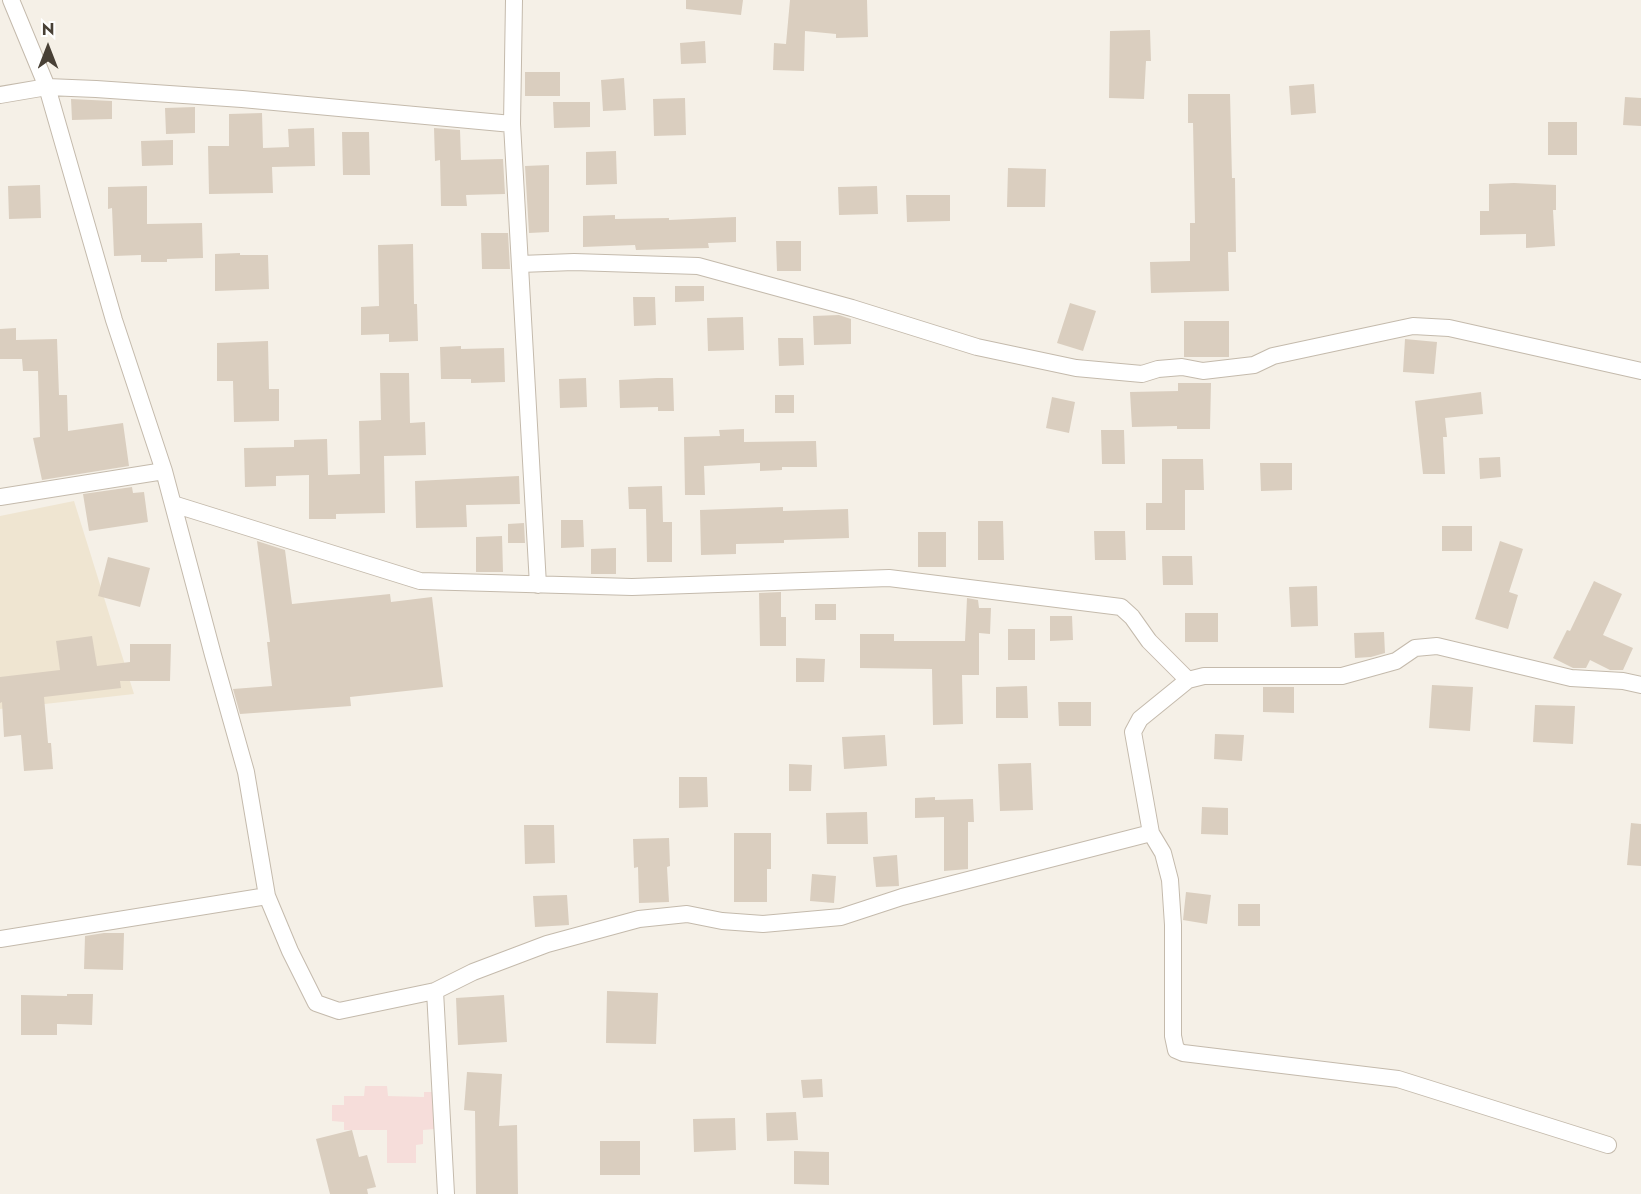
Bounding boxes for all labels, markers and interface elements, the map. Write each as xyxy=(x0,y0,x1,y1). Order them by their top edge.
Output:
north arrow xyxy=(18,18,78,78)
text: N xyxy=(42,18,54,41)

